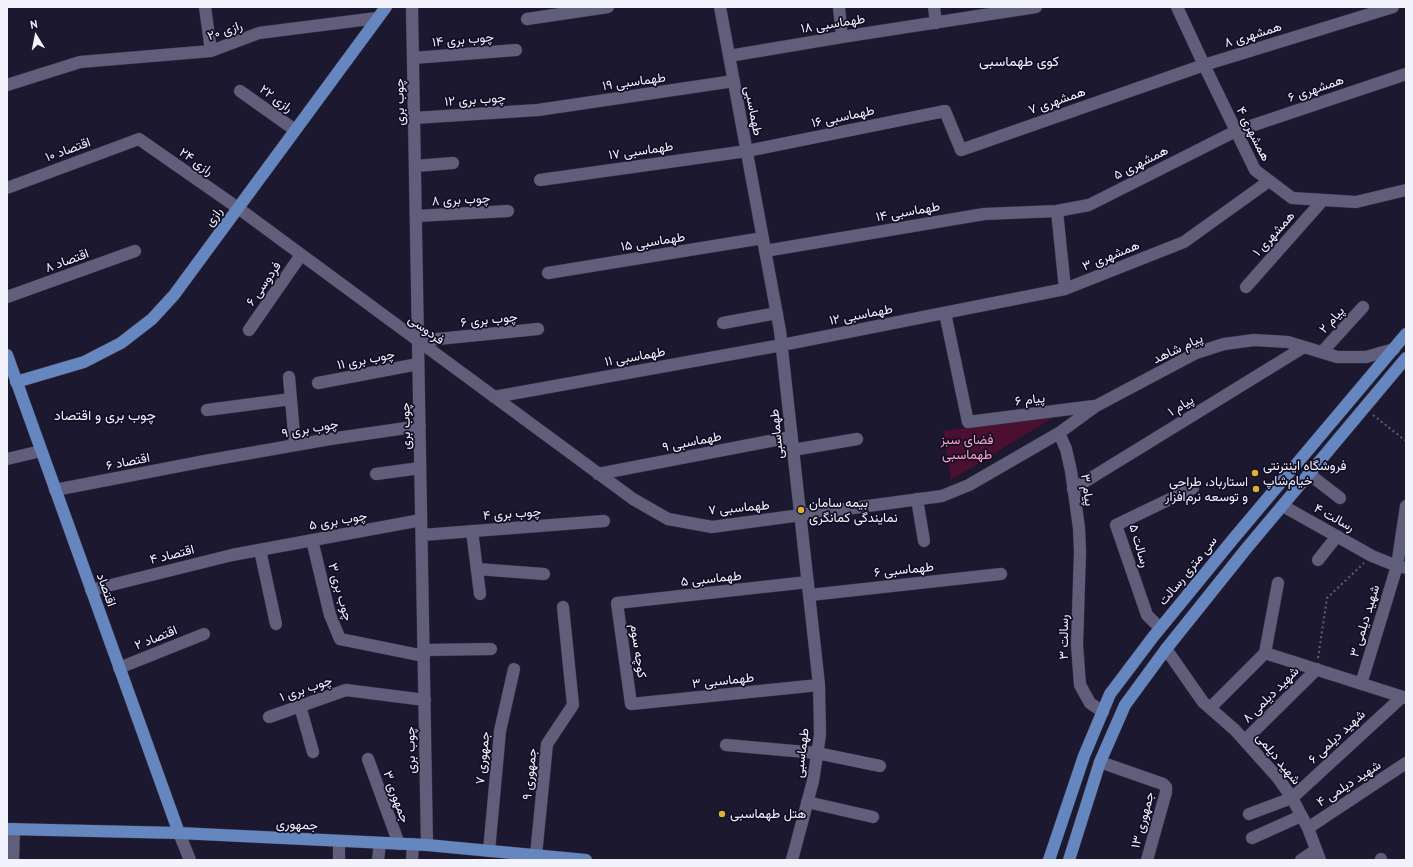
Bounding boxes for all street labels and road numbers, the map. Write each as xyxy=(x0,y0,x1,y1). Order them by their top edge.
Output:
street label: ۱۸ طهماسبی xyxy=(800,11,866,37)
street label: رازی ۲۰ xyxy=(205,18,245,44)
street label: ۸ همشهری xyxy=(1222,19,1284,51)
street label: ۱۴ چوب بری xyxy=(431,30,495,50)
street label: ۱۹ طهماسبی xyxy=(601,70,667,94)
street label: ۶ همشهری xyxy=(1286,72,1346,106)
street label: چوب بری xyxy=(392,78,408,126)
street label: رازی ۲۲ xyxy=(256,82,296,116)
street label: ۷ همشهری xyxy=(1026,84,1088,118)
street label: طهماسبی xyxy=(741,85,765,137)
street label: ۱۲ چوب بری xyxy=(444,90,506,110)
street label: ۱۶ طهماسبی xyxy=(810,103,876,131)
street label: همشهری ۴ xyxy=(1233,104,1273,164)
street label: ۱۰ اقتصاد xyxy=(43,135,93,165)
street label: ۱۷ طهماسبی xyxy=(608,139,674,163)
street label: ۵ همشهری xyxy=(1111,143,1171,183)
street label: رازی ۲۴ xyxy=(176,145,216,179)
street label: ۸ چوب بری xyxy=(431,191,491,209)
street label: ۱۴ طهماسبی xyxy=(875,199,941,225)
street label: رازی xyxy=(202,204,226,230)
street label: ۱ همشهری xyxy=(1250,208,1298,260)
street label: ۱۵ طهماسبی xyxy=(620,229,686,255)
street label: ۳ همشهری xyxy=(1080,237,1142,275)
street label: ۸ اقتصاد xyxy=(43,246,91,276)
street label: فردوسی ۶ xyxy=(243,259,285,309)
street label: ۱۲ طهماسبی xyxy=(828,301,894,329)
street label: ۲ پیام xyxy=(1316,303,1348,337)
street label: ۶ چوب بری xyxy=(460,309,518,331)
street label: فردوسی xyxy=(405,312,447,348)
street label: پیام شاهد xyxy=(1150,331,1206,367)
street label: ۱۱ طهماسبی xyxy=(604,344,666,370)
street label: ۱۱ چوب بری xyxy=(336,347,396,373)
street label: ۶ پیام xyxy=(1014,390,1046,410)
street label: ۱ پیام xyxy=(1165,392,1197,420)
street label: چوب بری xyxy=(398,402,414,450)
street label: طهماسبی xyxy=(767,408,787,460)
street label: ۹ چوب بری xyxy=(281,416,339,442)
street label: ۹ طهماسبی xyxy=(661,429,723,455)
street label: ۶ اقتصاد xyxy=(105,450,151,474)
street label: ۳ پیام xyxy=(1077,473,1097,507)
street label: ۷ طهماسبی xyxy=(708,498,770,518)
street label: ۴ رسالت xyxy=(1311,501,1357,535)
street label: ۴ چوب بری xyxy=(482,504,542,524)
street label: ۵ چوب بری xyxy=(308,508,368,534)
street label: ۵ رسالت xyxy=(1125,523,1153,569)
street label: سی متری رسالت xyxy=(1155,533,1221,609)
street label: ۴ اقتصاد xyxy=(148,542,196,568)
street label: ۶ طهماسبی xyxy=(873,559,935,581)
street label: ۳ چوب بری xyxy=(324,561,356,623)
street label: ۵ طهماسبی xyxy=(680,568,742,590)
street label: اقتصاد xyxy=(93,571,119,609)
street label: شهید دیلمی ۳ xyxy=(1347,583,1383,659)
street label: ۳ رسالت xyxy=(1056,615,1072,659)
street label: ۲ اقتصاد xyxy=(132,622,180,654)
street label: کوچه سوم xyxy=(627,623,649,679)
street label: ۸ شهید دیلمی xyxy=(1240,664,1302,726)
street label: ۳ طهماسبی xyxy=(691,670,755,692)
street label: ۱ چوب بری xyxy=(278,673,334,705)
street label: ۶ شهید دیلمی xyxy=(1305,707,1369,767)
street label: چوب بری xyxy=(403,726,419,774)
street label: طهماسبی xyxy=(791,727,813,779)
street label: شهید دیلمی xyxy=(1252,730,1304,788)
street label: ۷ جمهوری xyxy=(472,731,494,785)
street label: ۹ جمهوری xyxy=(520,747,540,801)
street label: ۴ شهید دیلمی xyxy=(1314,758,1384,810)
street label: ۳ جمهوری xyxy=(379,769,413,825)
street label: ۱۳ جمهوری xyxy=(1128,790,1158,850)
street label: جمهوری xyxy=(276,816,318,834)

